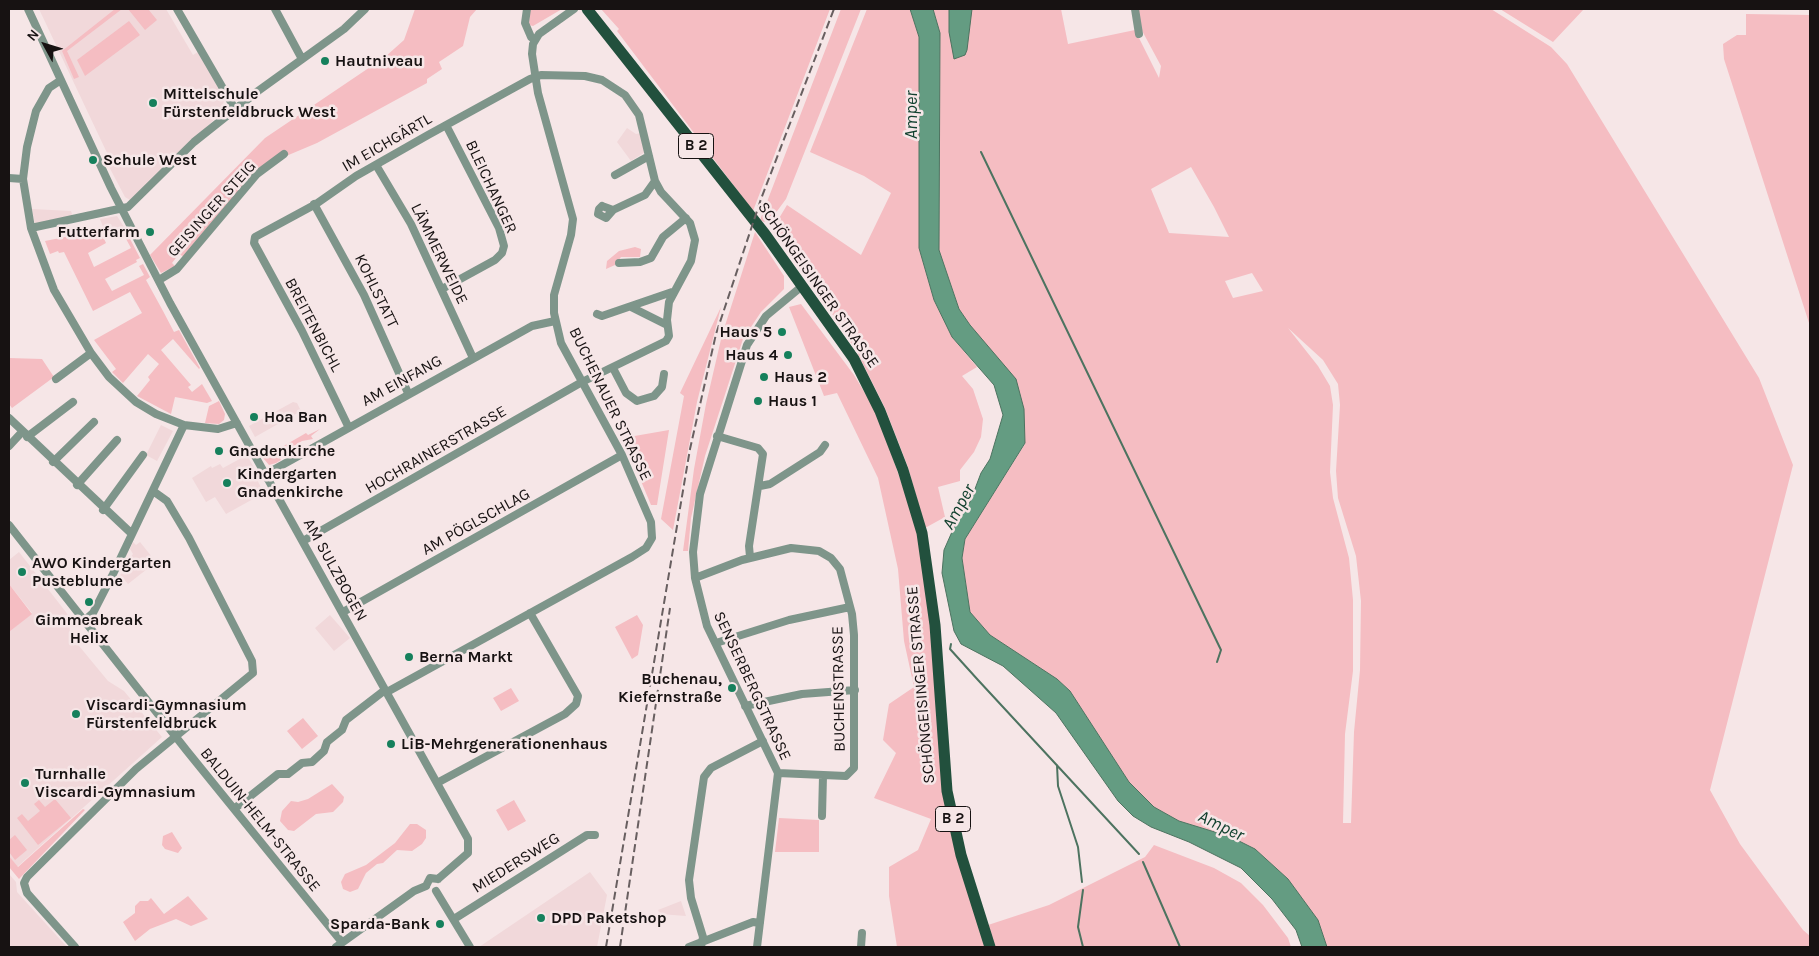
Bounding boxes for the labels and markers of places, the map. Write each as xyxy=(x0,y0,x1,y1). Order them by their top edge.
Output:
place label: Hautniveau xyxy=(335,51,423,71)
marker: Hautniveau xyxy=(319,55,331,67)
place label: Mittelschule Fürstenfeldbruck West xyxy=(163,84,336,122)
marker: Mittelschule Fürstenfeldbruck West xyxy=(147,97,159,109)
place label: Schule West xyxy=(103,150,197,170)
marker: Schule West xyxy=(87,154,99,166)
place label: Futterfarm xyxy=(58,222,140,242)
marker: Futterfarm xyxy=(144,226,156,238)
place label: Haus 5 xyxy=(720,322,772,342)
marker: Haus 5 xyxy=(776,326,788,338)
place label: Haus 4 xyxy=(725,345,778,365)
marker: Haus 4 xyxy=(782,349,794,361)
place label: Haus 2 xyxy=(774,367,827,387)
marker: Haus 2 xyxy=(758,371,770,383)
place label: Haus 1 xyxy=(768,391,817,411)
marker: Haus 1 xyxy=(752,395,764,407)
place label: Hoa Ban xyxy=(264,407,327,427)
marker: Hoa Ban xyxy=(248,411,260,423)
place label: Gnadenkirche xyxy=(229,441,335,461)
marker: Gnadenkirche xyxy=(213,445,225,457)
place label: Kindergarten Gnadenkirche xyxy=(237,464,343,502)
marker: Kindergarten Gnadenkirche xyxy=(221,477,233,489)
place label: AWO Kindergarten Pusteblume xyxy=(32,553,171,591)
marker: AWO Kindergarten Pusteblume xyxy=(16,566,28,578)
marker: Gimmeabreak Helix xyxy=(83,596,95,608)
place label: Gimmeabreak Helix xyxy=(35,610,143,648)
place label: Berna Markt xyxy=(419,647,513,667)
marker: Berna Markt xyxy=(403,651,415,663)
place label: Buchenau, Kiefernstraße xyxy=(618,669,722,707)
marker: Buchenau, Kiefernstraße xyxy=(726,682,738,694)
place label: Viscardi-Gymnasium Fürstenfeldbruck xyxy=(86,695,247,733)
marker: Viscardi-Gymnasium Fürstenfeldbruck xyxy=(70,708,82,720)
place label: LiB-Mehrgenerationenhaus xyxy=(401,734,608,754)
marker: LiB-Mehrgenerationenhaus xyxy=(385,738,397,750)
place label: Turnhalle Viscardi-Gymnasium xyxy=(35,764,196,802)
marker: Turnhalle Viscardi-Gymnasium xyxy=(19,777,31,789)
place label: DPD Paketshop xyxy=(551,908,666,928)
marker: DPD Paketshop xyxy=(535,912,547,924)
place label: Sparda-Bank xyxy=(330,914,430,934)
marker: Sparda-Bank xyxy=(434,918,446,930)

